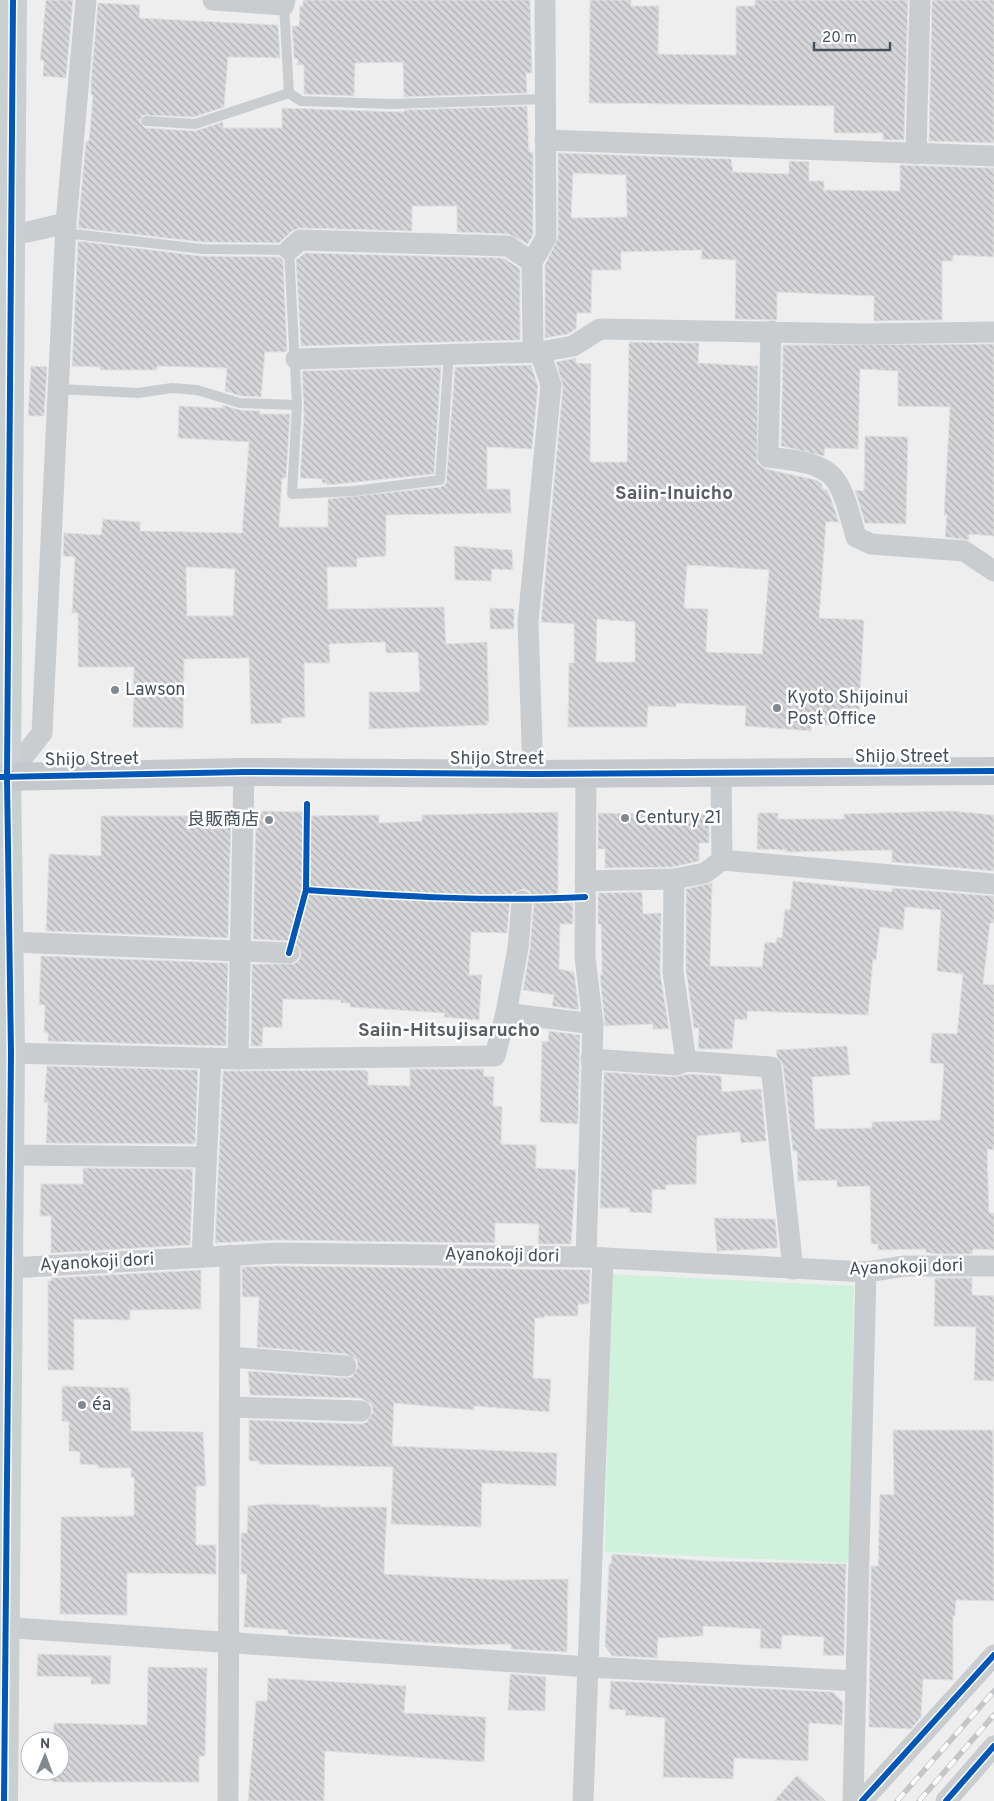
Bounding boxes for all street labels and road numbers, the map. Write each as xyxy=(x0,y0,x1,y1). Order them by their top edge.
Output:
street label: Shijo Street xyxy=(855,746,949,769)
street label: Shijo Street xyxy=(45,748,139,772)
street label: Shijo Street xyxy=(450,748,544,771)
street label: Ayanokoji dori xyxy=(444,1244,560,1268)
street label: Ayanokoji dori xyxy=(39,1249,155,1277)
street label: Ayanokoji dori xyxy=(848,1255,964,1281)

